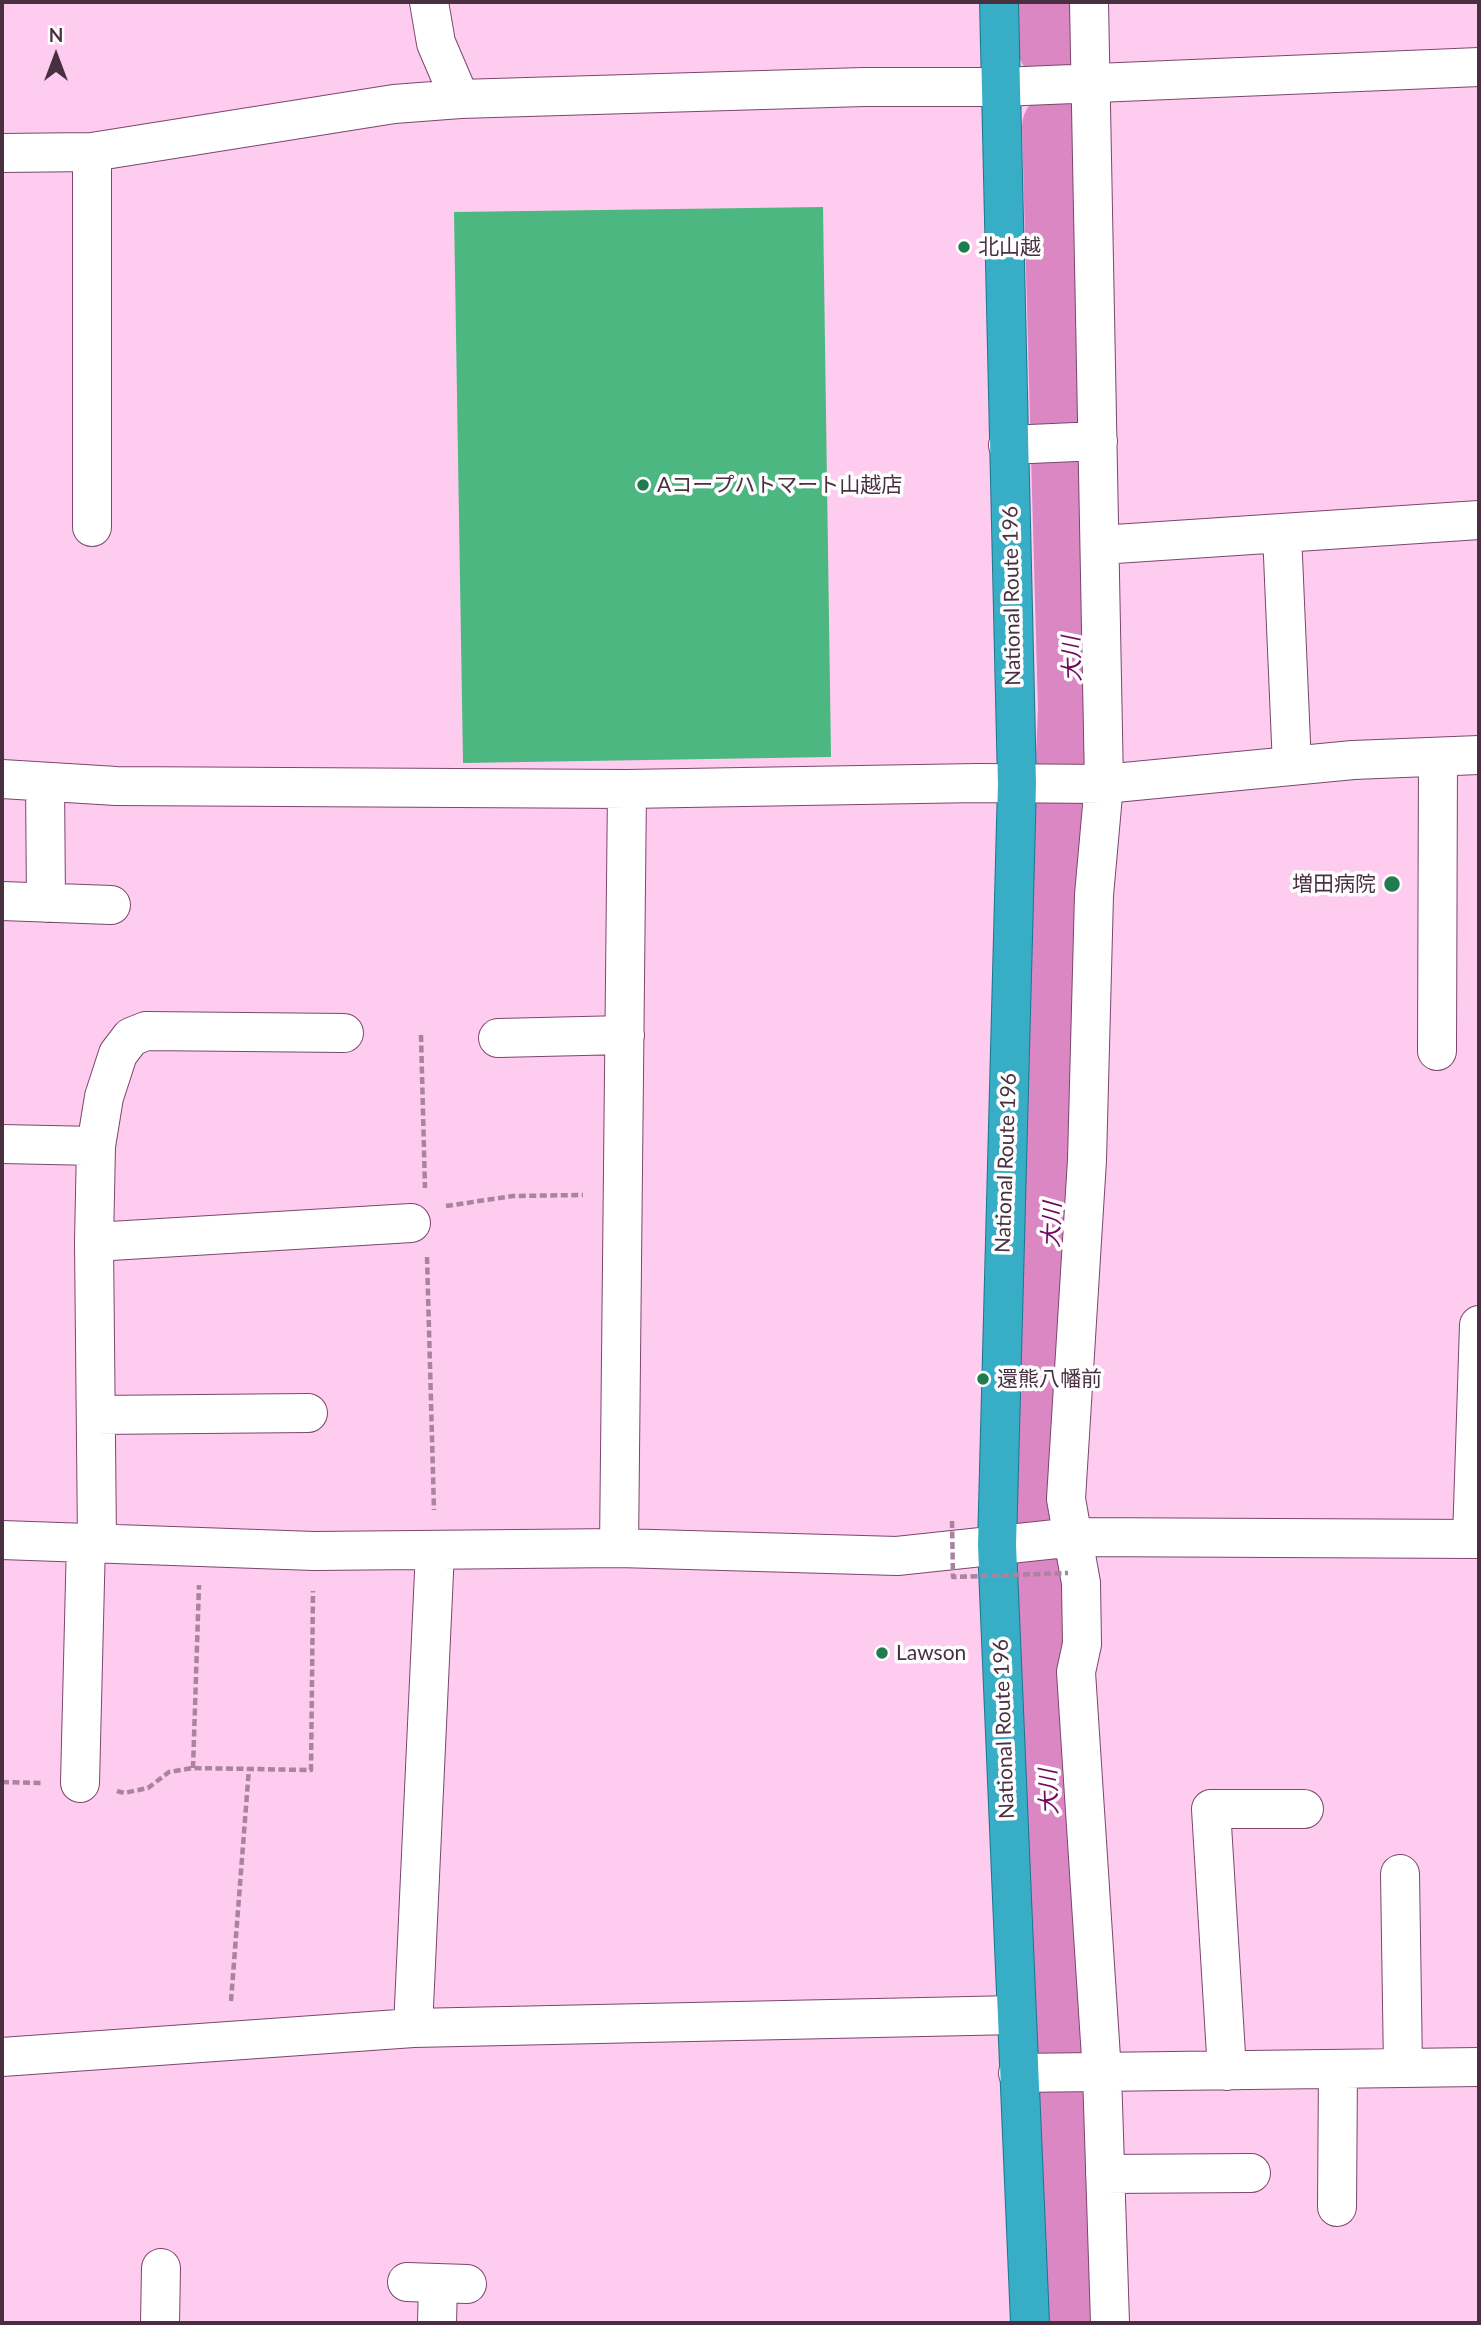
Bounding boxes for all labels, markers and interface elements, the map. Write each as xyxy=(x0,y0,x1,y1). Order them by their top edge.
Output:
north arrow xyxy=(21,21,91,91)
text: N xyxy=(49,23,63,46)
place label: 北山越 xyxy=(978,234,1041,260)
marker: 北山越 xyxy=(956,239,972,255)
place label: Aコープハトマート山越店 xyxy=(657,472,902,498)
marker: Aコープハトマート山越店 xyxy=(635,477,651,493)
street label: National Route 196 xyxy=(998,506,1026,686)
water label: 大川 xyxy=(1057,636,1087,682)
place label: 増田病院 xyxy=(1292,871,1376,897)
marker: 増田病院 xyxy=(1382,874,1402,894)
street label: National Route 196 xyxy=(990,1073,1022,1253)
water label: 大川 xyxy=(1037,1202,1067,1248)
place label: 還熊八幡前 xyxy=(997,1366,1102,1392)
marker: 還熊八幡前 xyxy=(975,1371,991,1387)
street label: National Route 196 xyxy=(988,1639,1020,1819)
place label: Lawson xyxy=(896,1640,966,1666)
marker: Lawson xyxy=(874,1645,890,1661)
water label: 大川 xyxy=(1034,1769,1064,1815)

